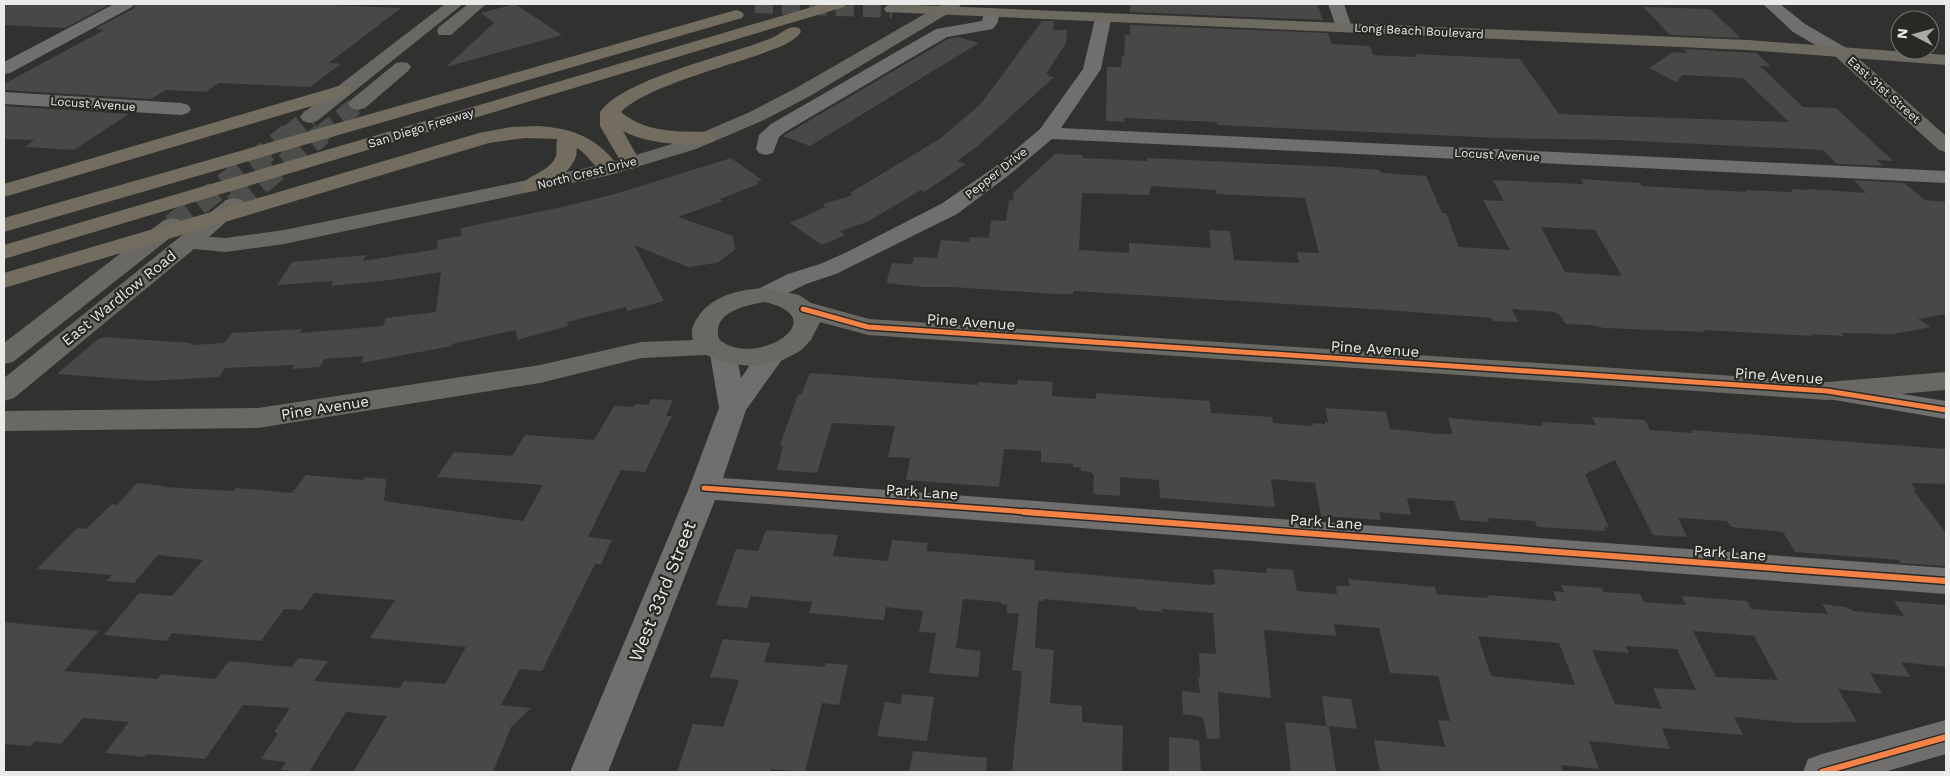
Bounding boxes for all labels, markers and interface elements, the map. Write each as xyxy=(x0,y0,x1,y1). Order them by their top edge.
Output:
north arrow xyxy=(1890,10,1940,60)
street label: Long Beach Boulevard xyxy=(1354,21,1484,41)
text: N xyxy=(1894,28,1911,40)
street label: East 31st Street xyxy=(1845,54,1923,126)
street label: Locust Avenue xyxy=(50,94,136,114)
street label: San Diego Freeway xyxy=(366,105,476,151)
street label: Pepper Drive xyxy=(962,144,1030,202)
street label: Locust Avenue xyxy=(1454,146,1540,164)
street label: North Crest Drive xyxy=(536,154,638,192)
street label: East Wardlow Road xyxy=(58,246,180,350)
street label: Pine Avenue xyxy=(926,310,1016,334)
street label: Pine Avenue xyxy=(1330,337,1420,361)
street label: Pine Avenue xyxy=(1734,364,1824,388)
street label: Pine Avenue xyxy=(280,392,370,424)
street label: Park Lane xyxy=(885,480,959,504)
street label: Park Lane xyxy=(1289,510,1363,534)
street label: West 33rd Street xyxy=(624,517,700,664)
street label: Park Lane xyxy=(1693,541,1767,565)

